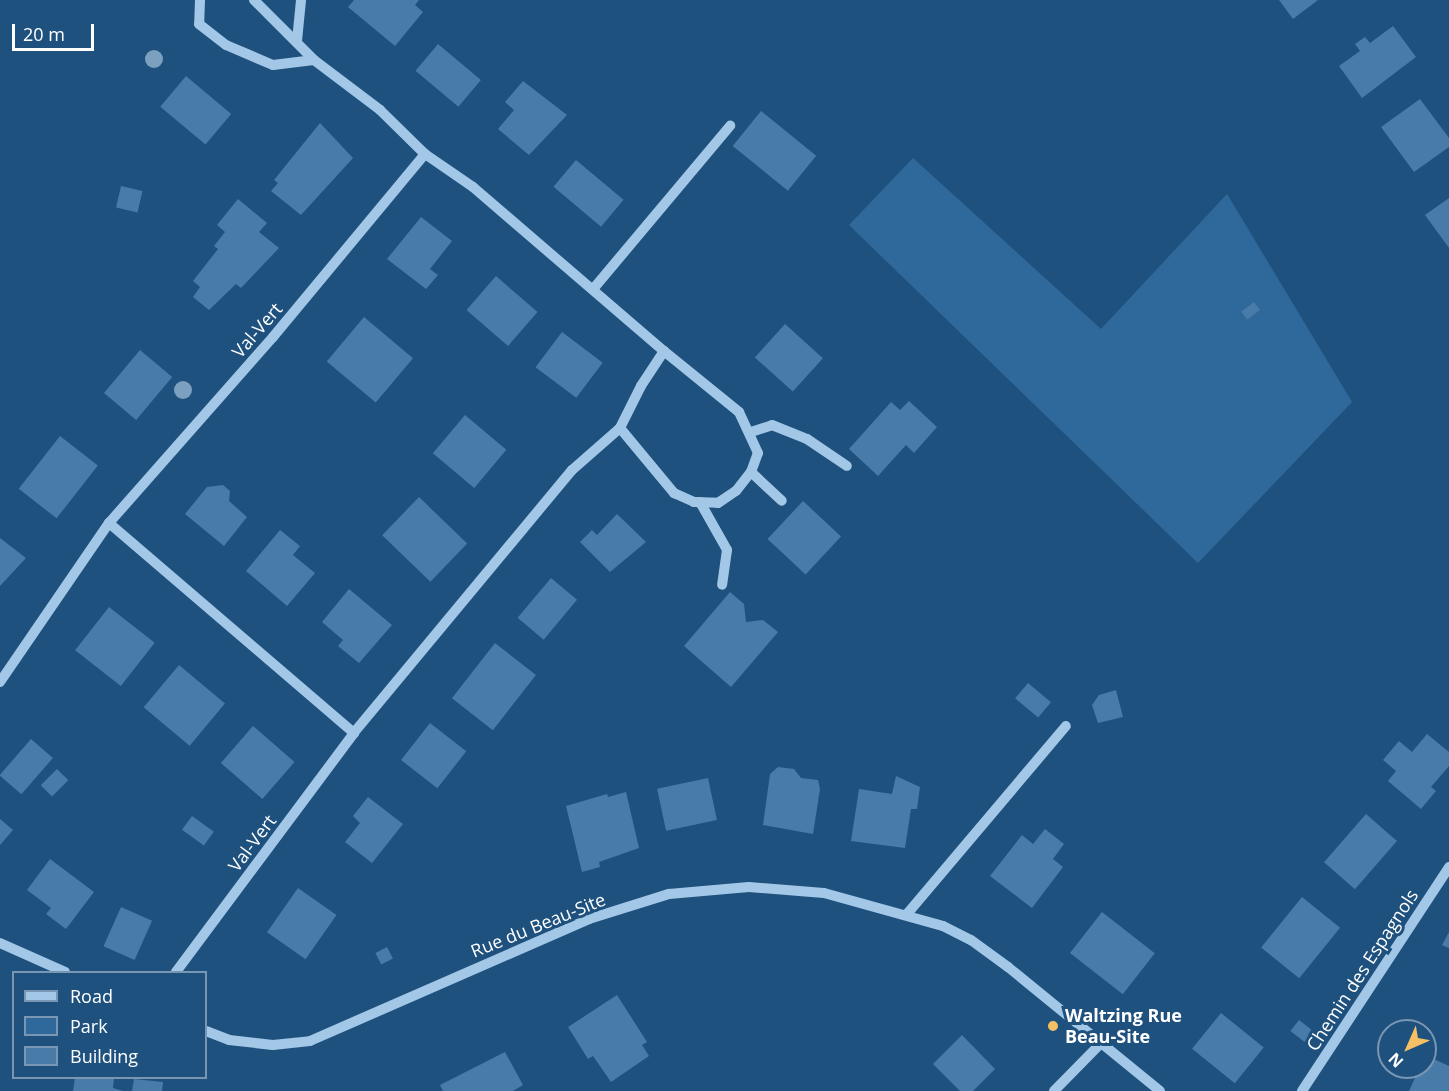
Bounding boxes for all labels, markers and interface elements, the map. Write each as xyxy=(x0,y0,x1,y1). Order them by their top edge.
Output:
scale bar xyxy=(15,12,98,50)
text: 20 m xyxy=(23,22,65,46)
street label: Val-Vert xyxy=(227,298,287,362)
street label: Val-Vert xyxy=(224,810,280,876)
street label: Chemin des Espagnols xyxy=(1302,885,1422,1055)
street label: Rue du Beau-Site xyxy=(468,888,608,962)
legend xyxy=(12,971,207,1079)
text: Road xyxy=(70,984,113,1008)
place label: Waltzing Rue Beau-Site xyxy=(1065,1005,1182,1048)
text: Park xyxy=(70,1014,108,1038)
marker: Waltzing Rue Beau-Site xyxy=(1046,1019,1060,1033)
north arrow xyxy=(1377,1019,1437,1079)
text: Building xyxy=(70,1044,138,1068)
text: N xyxy=(1383,1048,1408,1073)

